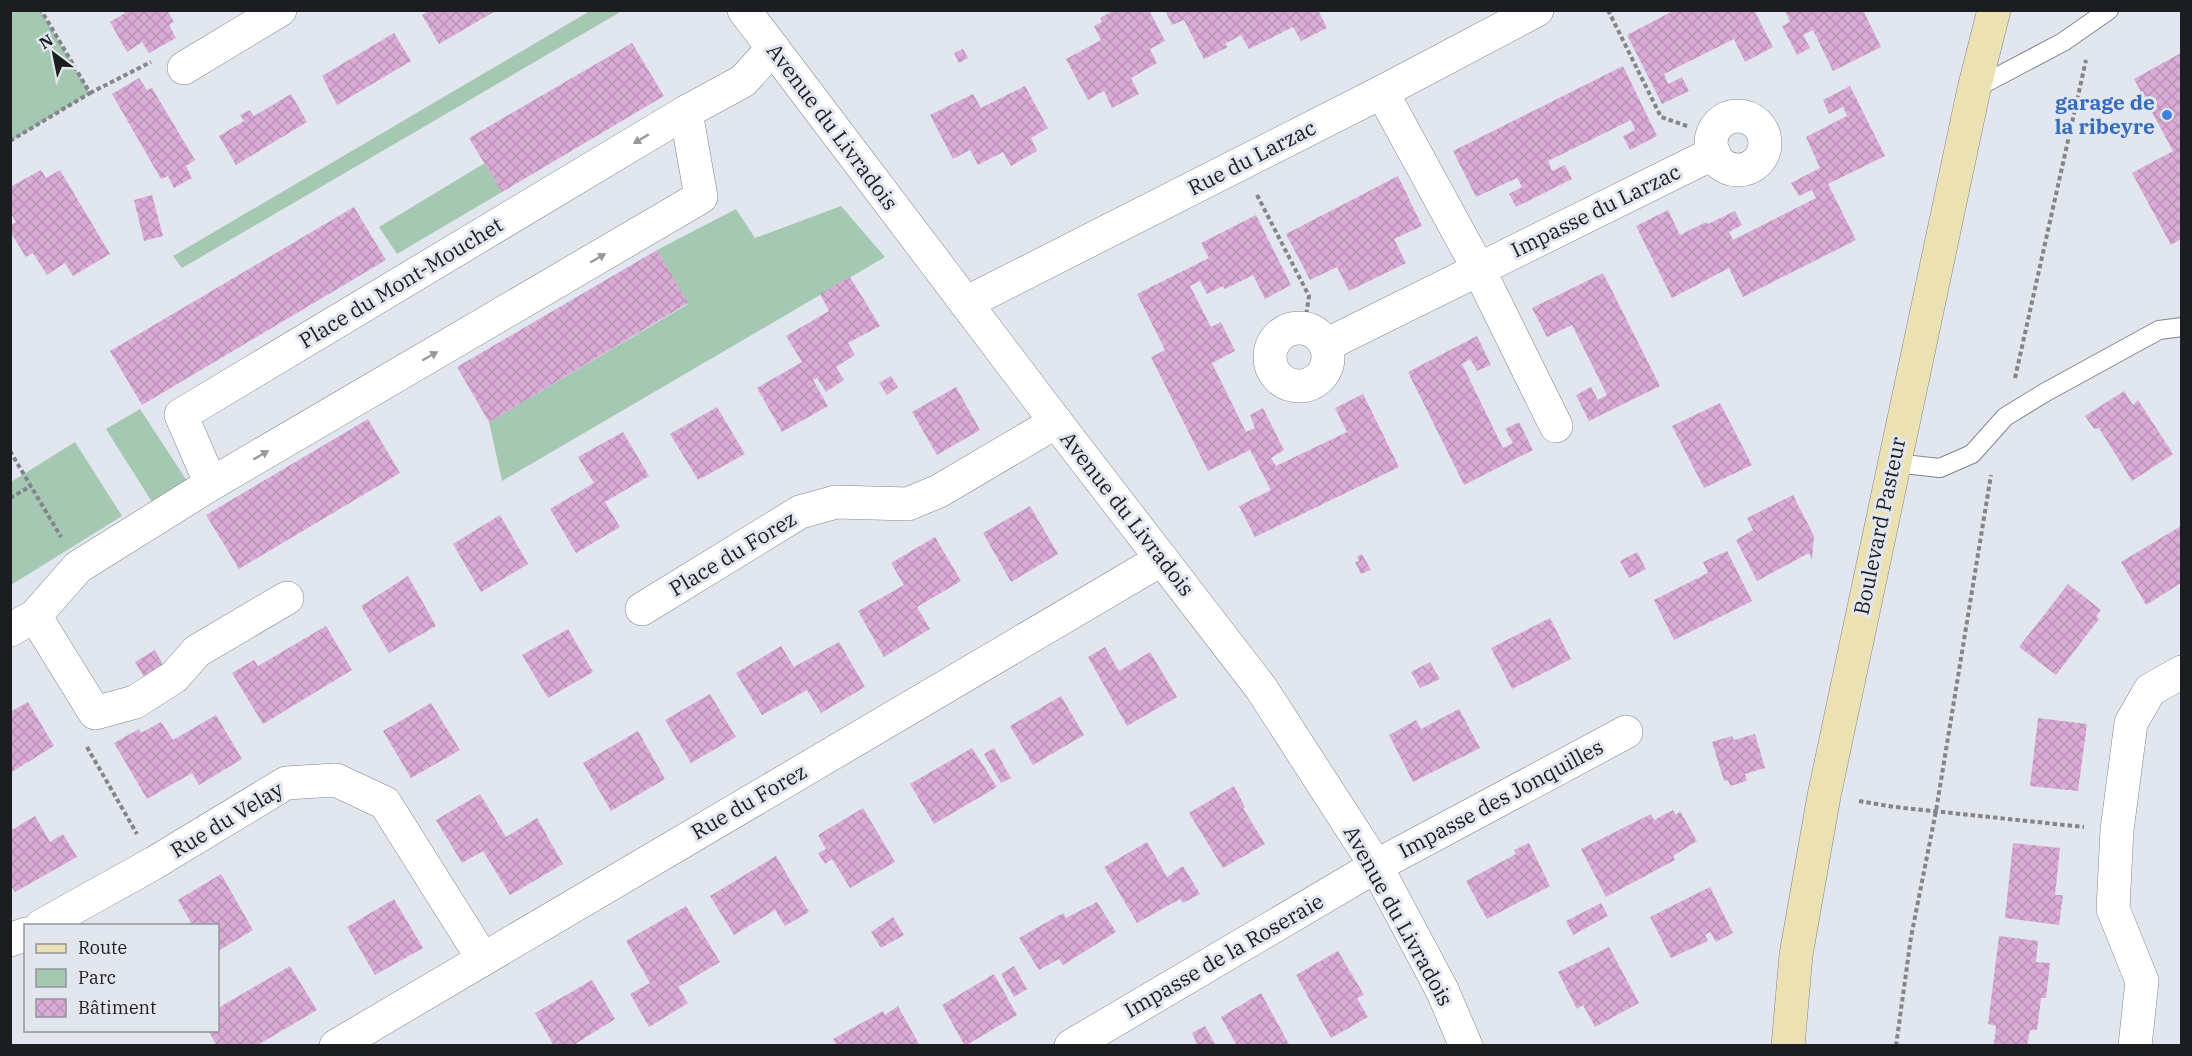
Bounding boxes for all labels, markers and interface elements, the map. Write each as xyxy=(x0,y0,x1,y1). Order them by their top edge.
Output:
north arrow xyxy=(24,24,84,84)
text: N xyxy=(35,29,57,53)
street label: Avenue du Livradois xyxy=(761,37,905,215)
place label: garage de la ribeyre xyxy=(2055,88,2155,140)
marker: garage de la ribeyre xyxy=(2160,108,2174,122)
street label: Rue du Larzac xyxy=(1183,113,1320,201)
one-way arrow xyxy=(632,134,649,144)
street label: Impasse du Larzac xyxy=(1506,157,1685,263)
street label: Place du Mont-Mouchet xyxy=(293,210,508,354)
one-way arrow xyxy=(590,252,606,263)
one-way arrow xyxy=(422,351,439,361)
street label: Avenue du Livradois xyxy=(1055,425,1201,602)
street label: Boulevard Pasteur xyxy=(1846,434,1912,617)
one-way arrow xyxy=(253,449,269,460)
street label: Place du Forez xyxy=(664,504,801,602)
street label: Impasse des Jonquilles xyxy=(1393,732,1608,864)
street label: Rue du Forez xyxy=(686,757,811,846)
street label: Rue du Velay xyxy=(165,774,289,864)
street label: Avenue du Livradois xyxy=(1338,820,1460,1011)
street label: Impasse de la Roseraie xyxy=(1119,887,1328,1024)
legend xyxy=(24,924,219,1032)
text: Route xyxy=(78,936,127,959)
text: Parc xyxy=(78,966,116,989)
text: Bâtiment xyxy=(78,996,156,1019)

